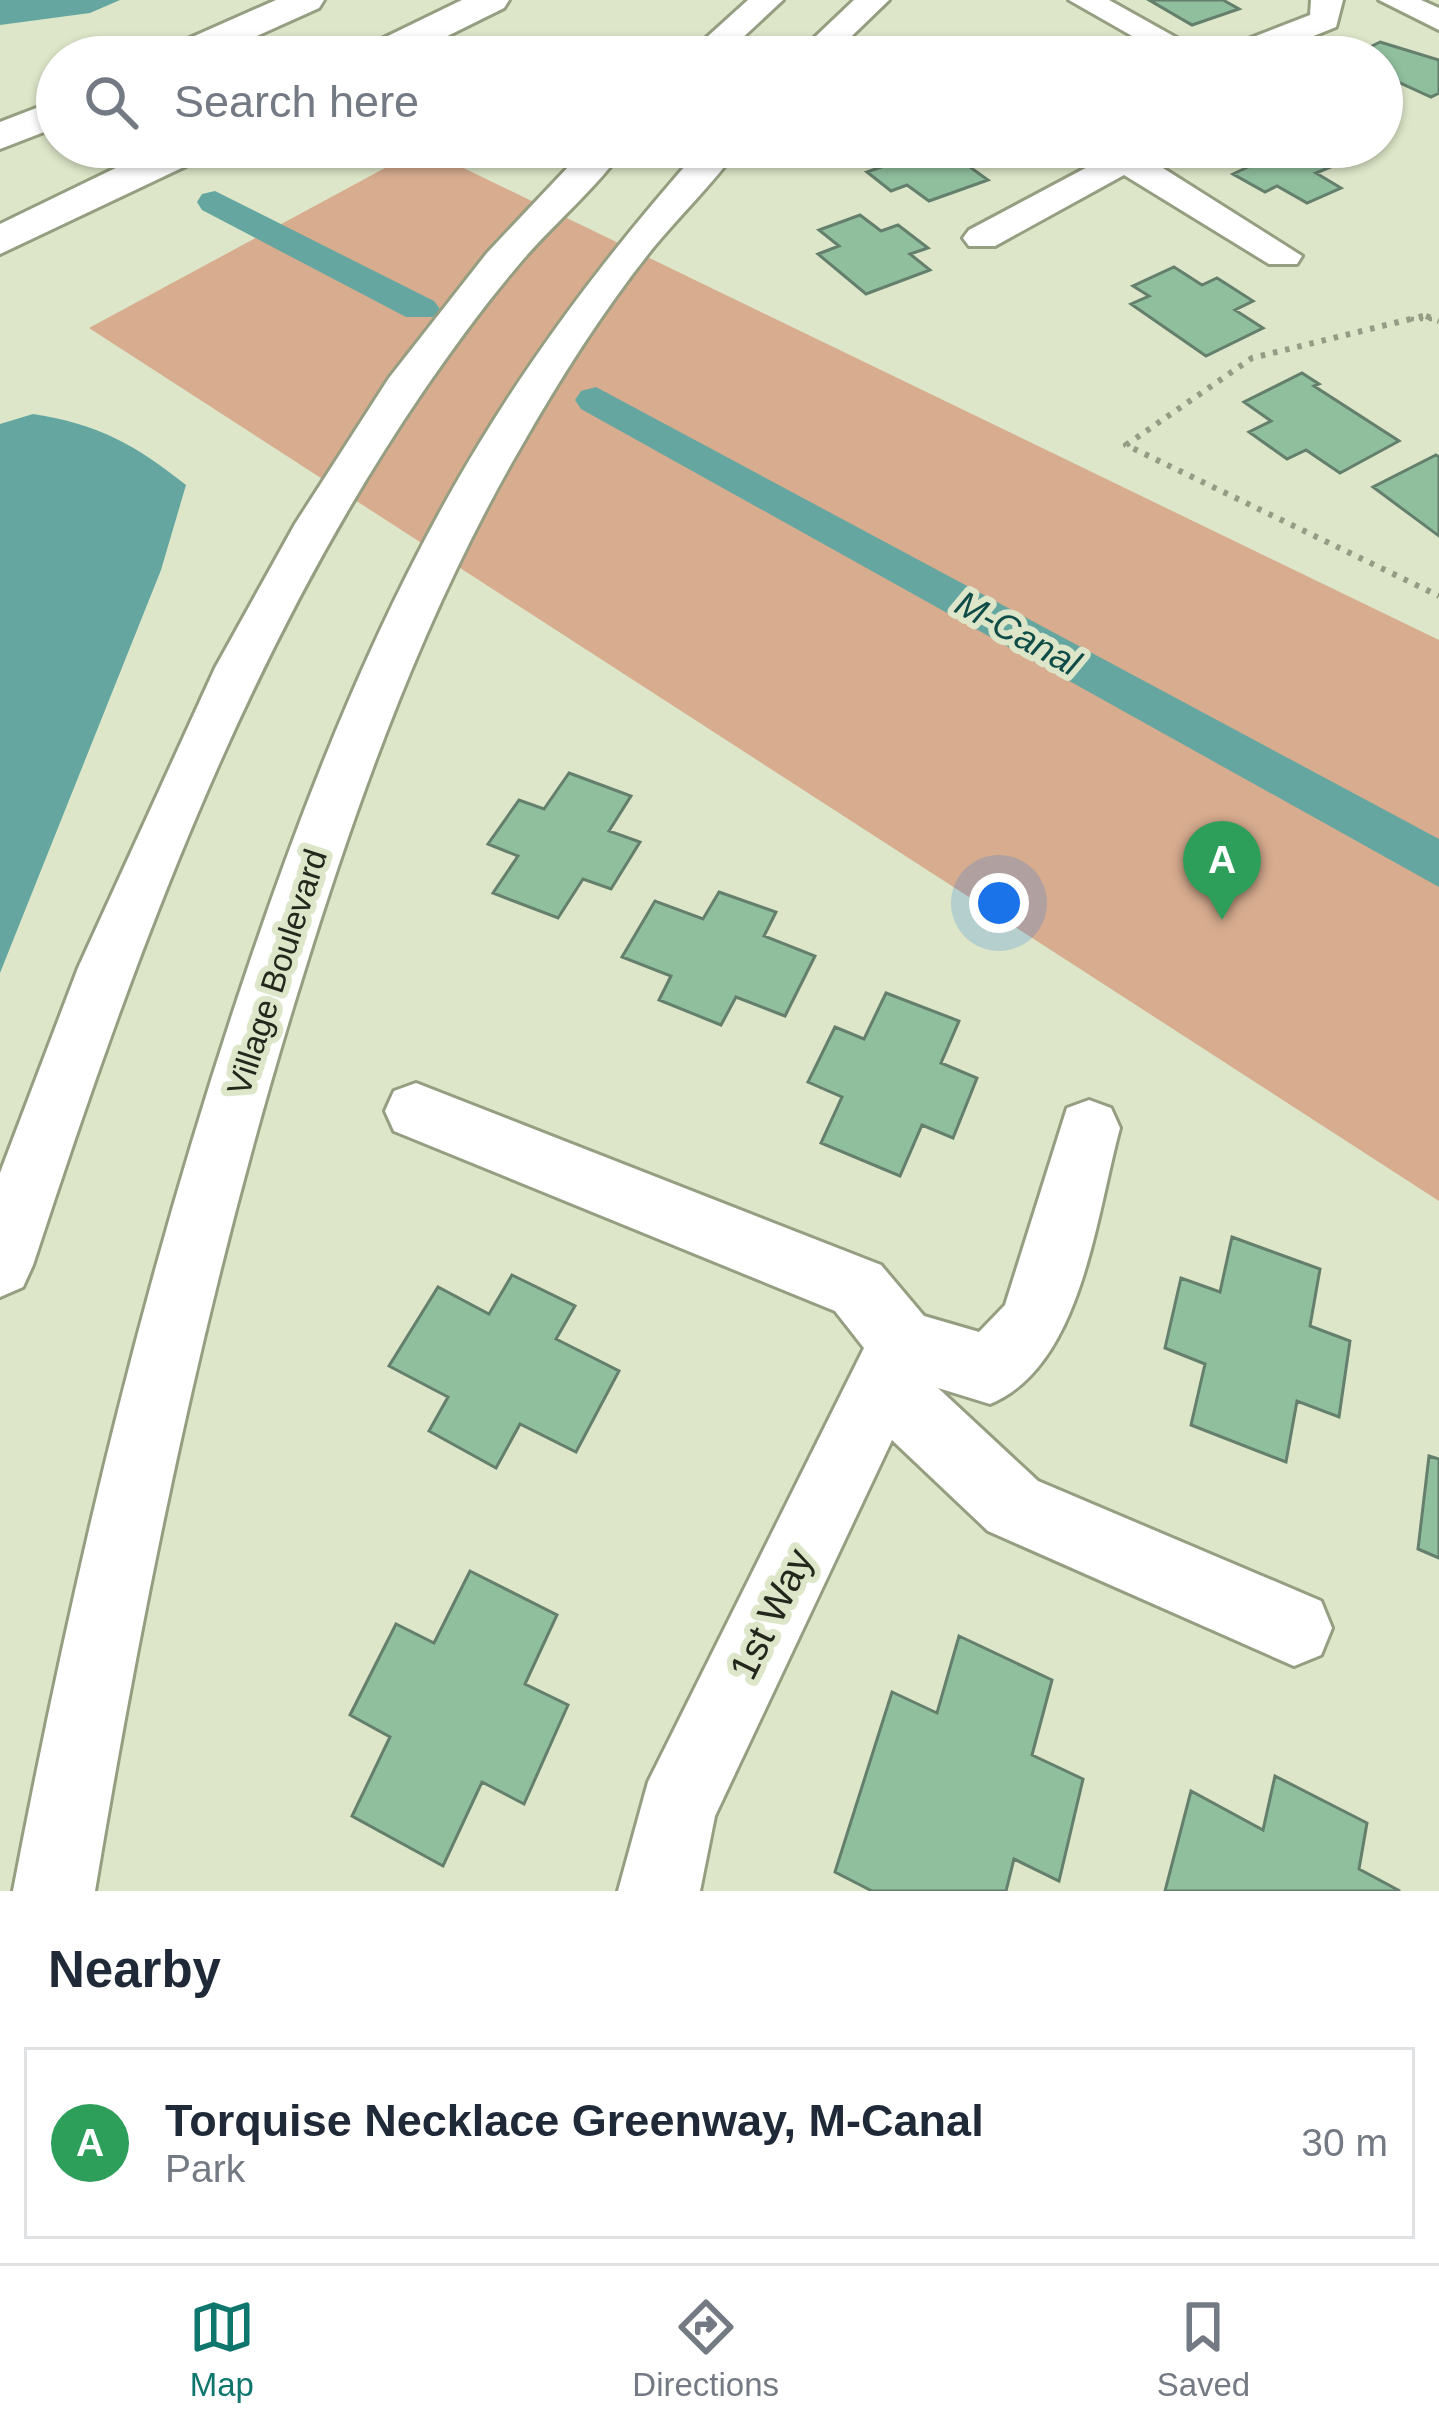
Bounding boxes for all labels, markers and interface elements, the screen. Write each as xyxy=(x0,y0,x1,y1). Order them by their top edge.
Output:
search box xyxy=(36,36,1403,168)
icon: search xyxy=(78,69,144,135)
text: Search here xyxy=(174,76,419,127)
water label: M-Canal xyxy=(949,582,1088,684)
pin: A xyxy=(1183,821,1261,920)
street label: Village Boulevard xyxy=(220,844,334,1100)
your location xyxy=(969,873,1029,933)
street label: 1st Way xyxy=(721,1541,821,1686)
text: Nearby xyxy=(48,1941,221,1998)
text: Torquise Necklace Greenway, M-Canal xyxy=(165,2095,984,2146)
text: A xyxy=(76,2121,104,2164)
text: 30 m xyxy=(1301,2121,1388,2164)
text: Park xyxy=(165,2147,245,2190)
tab: Map xyxy=(189,2294,255,2404)
tab: Directions xyxy=(632,2294,779,2404)
tab: Saved xyxy=(1157,2294,1250,2404)

